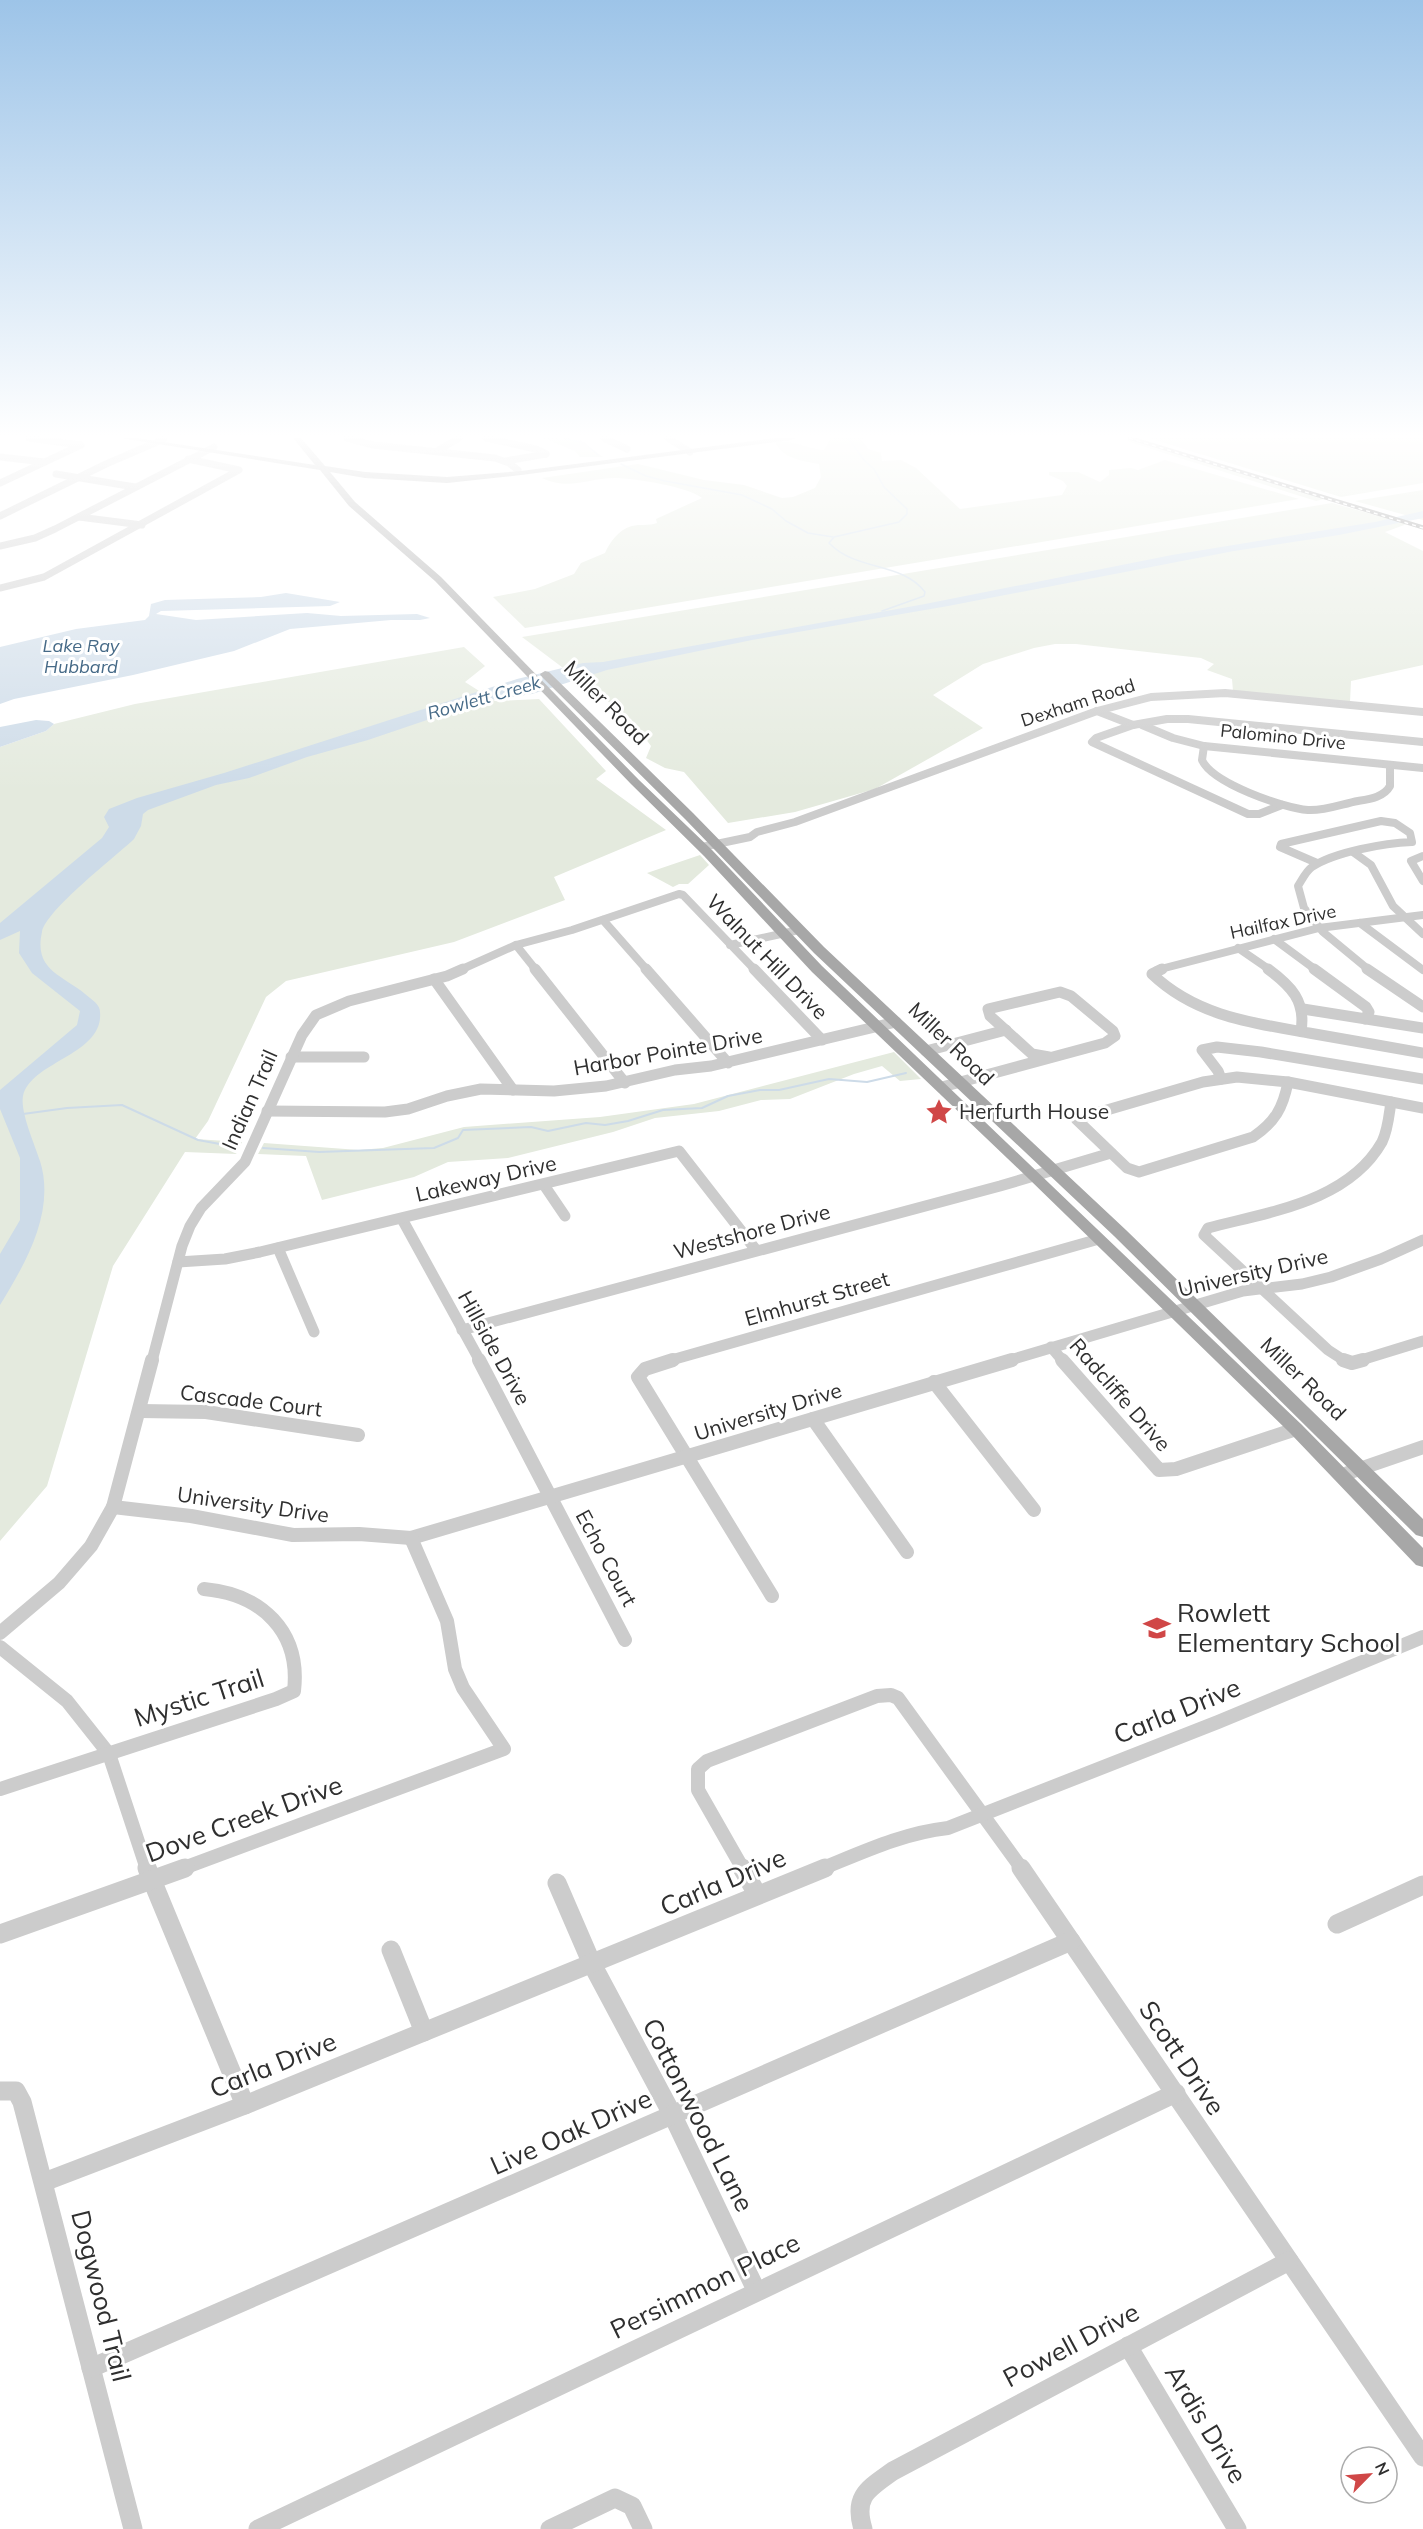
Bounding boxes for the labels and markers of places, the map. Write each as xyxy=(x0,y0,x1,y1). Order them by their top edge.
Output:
place icon: Herfurth House xyxy=(924,1097,954,1127)
place label: Herfurth House xyxy=(959,1098,1109,1124)
place label: Rowlett Elementary School xyxy=(1177,1596,1401,1659)
school or university icon: Rowlett Elementary School xyxy=(1142,1613,1172,1643)

